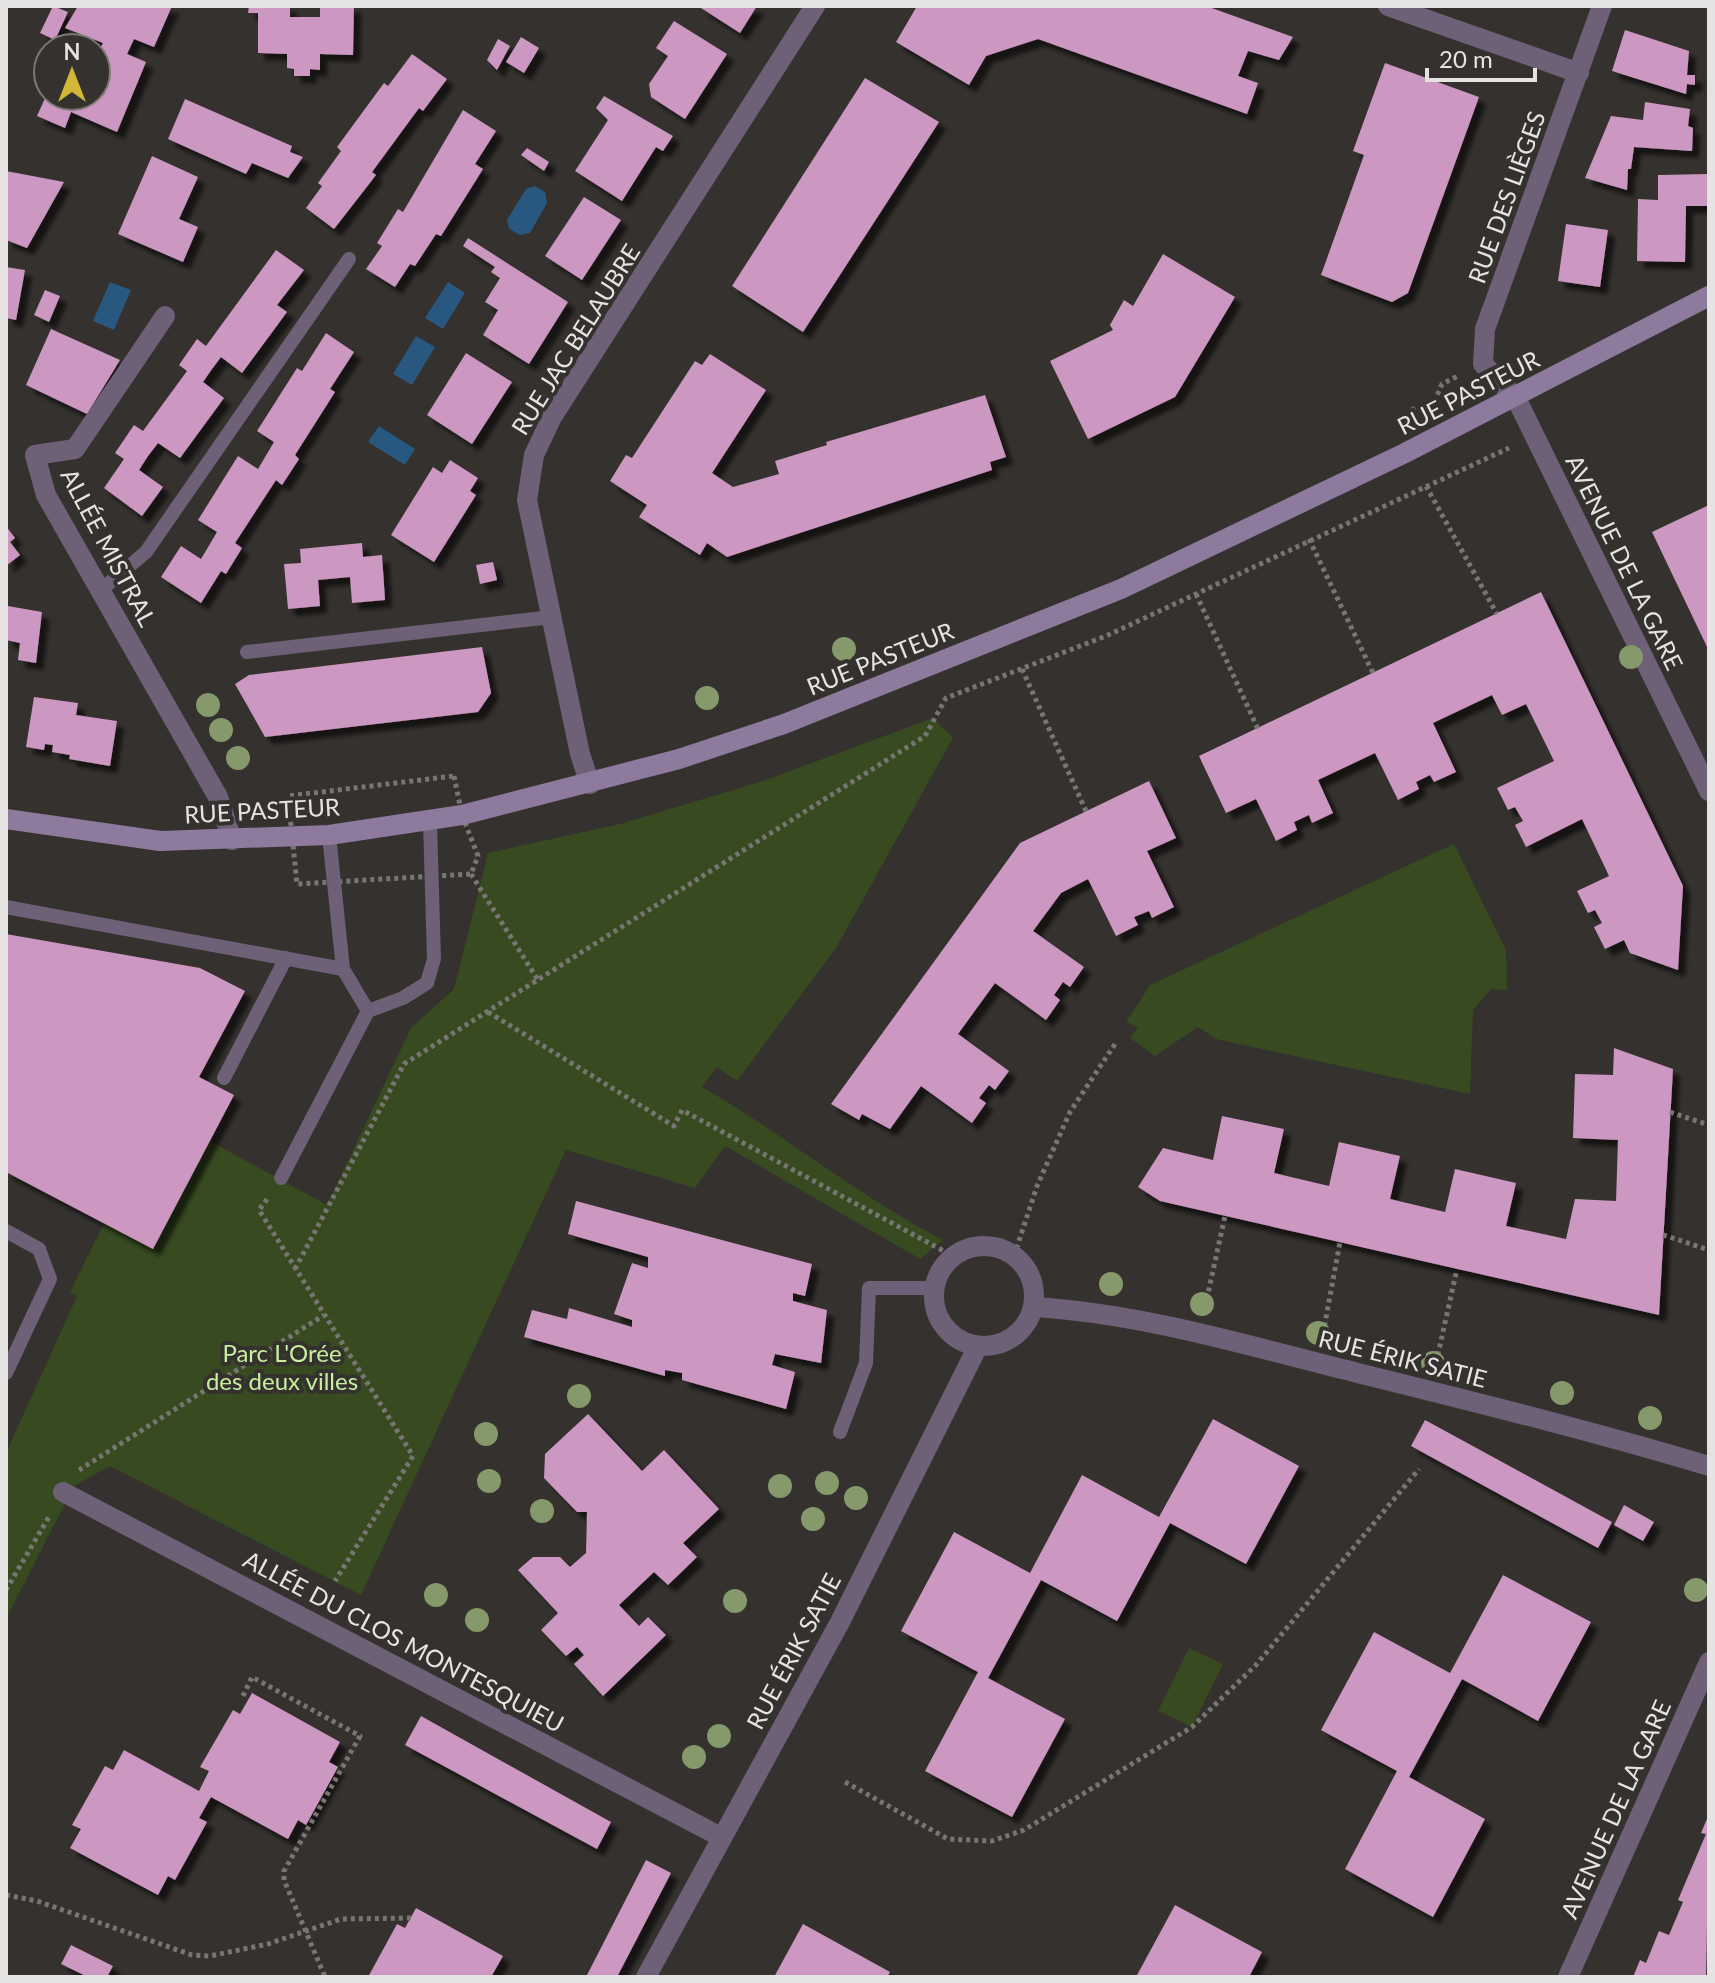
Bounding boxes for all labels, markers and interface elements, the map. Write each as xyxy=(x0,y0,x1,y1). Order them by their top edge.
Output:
north arrow xyxy=(32,32,112,112)
scale bar xyxy=(1427,32,1535,82)
text: N xyxy=(64,38,80,65)
text: 20 m xyxy=(1439,44,1493,73)
street label: RUE DES LIÈGES xyxy=(1461,107,1551,287)
street label: RUE JAC BELAUBRE xyxy=(505,238,645,440)
street label: RUE PASTEUR xyxy=(1392,344,1544,440)
street label: AVENUE DE LA GARE xyxy=(1560,450,1690,674)
street label: ALLÉE MISTRAL xyxy=(55,463,163,631)
street label: RUE PASTEUR xyxy=(802,615,958,701)
street label: RUE PASTEUR xyxy=(183,791,341,829)
street label: RUE ÉRIK SATIE xyxy=(1316,1323,1490,1393)
park label: Parc L'Orée des deux villes xyxy=(206,1338,358,1395)
street label: ALLÉE DU CLOS MONTESQUIEU xyxy=(239,1544,569,1738)
street label: RUE ÉRIK SATIE xyxy=(740,1568,846,1734)
street label: AVENUE DE LA GARE xyxy=(1554,1695,1676,1923)

